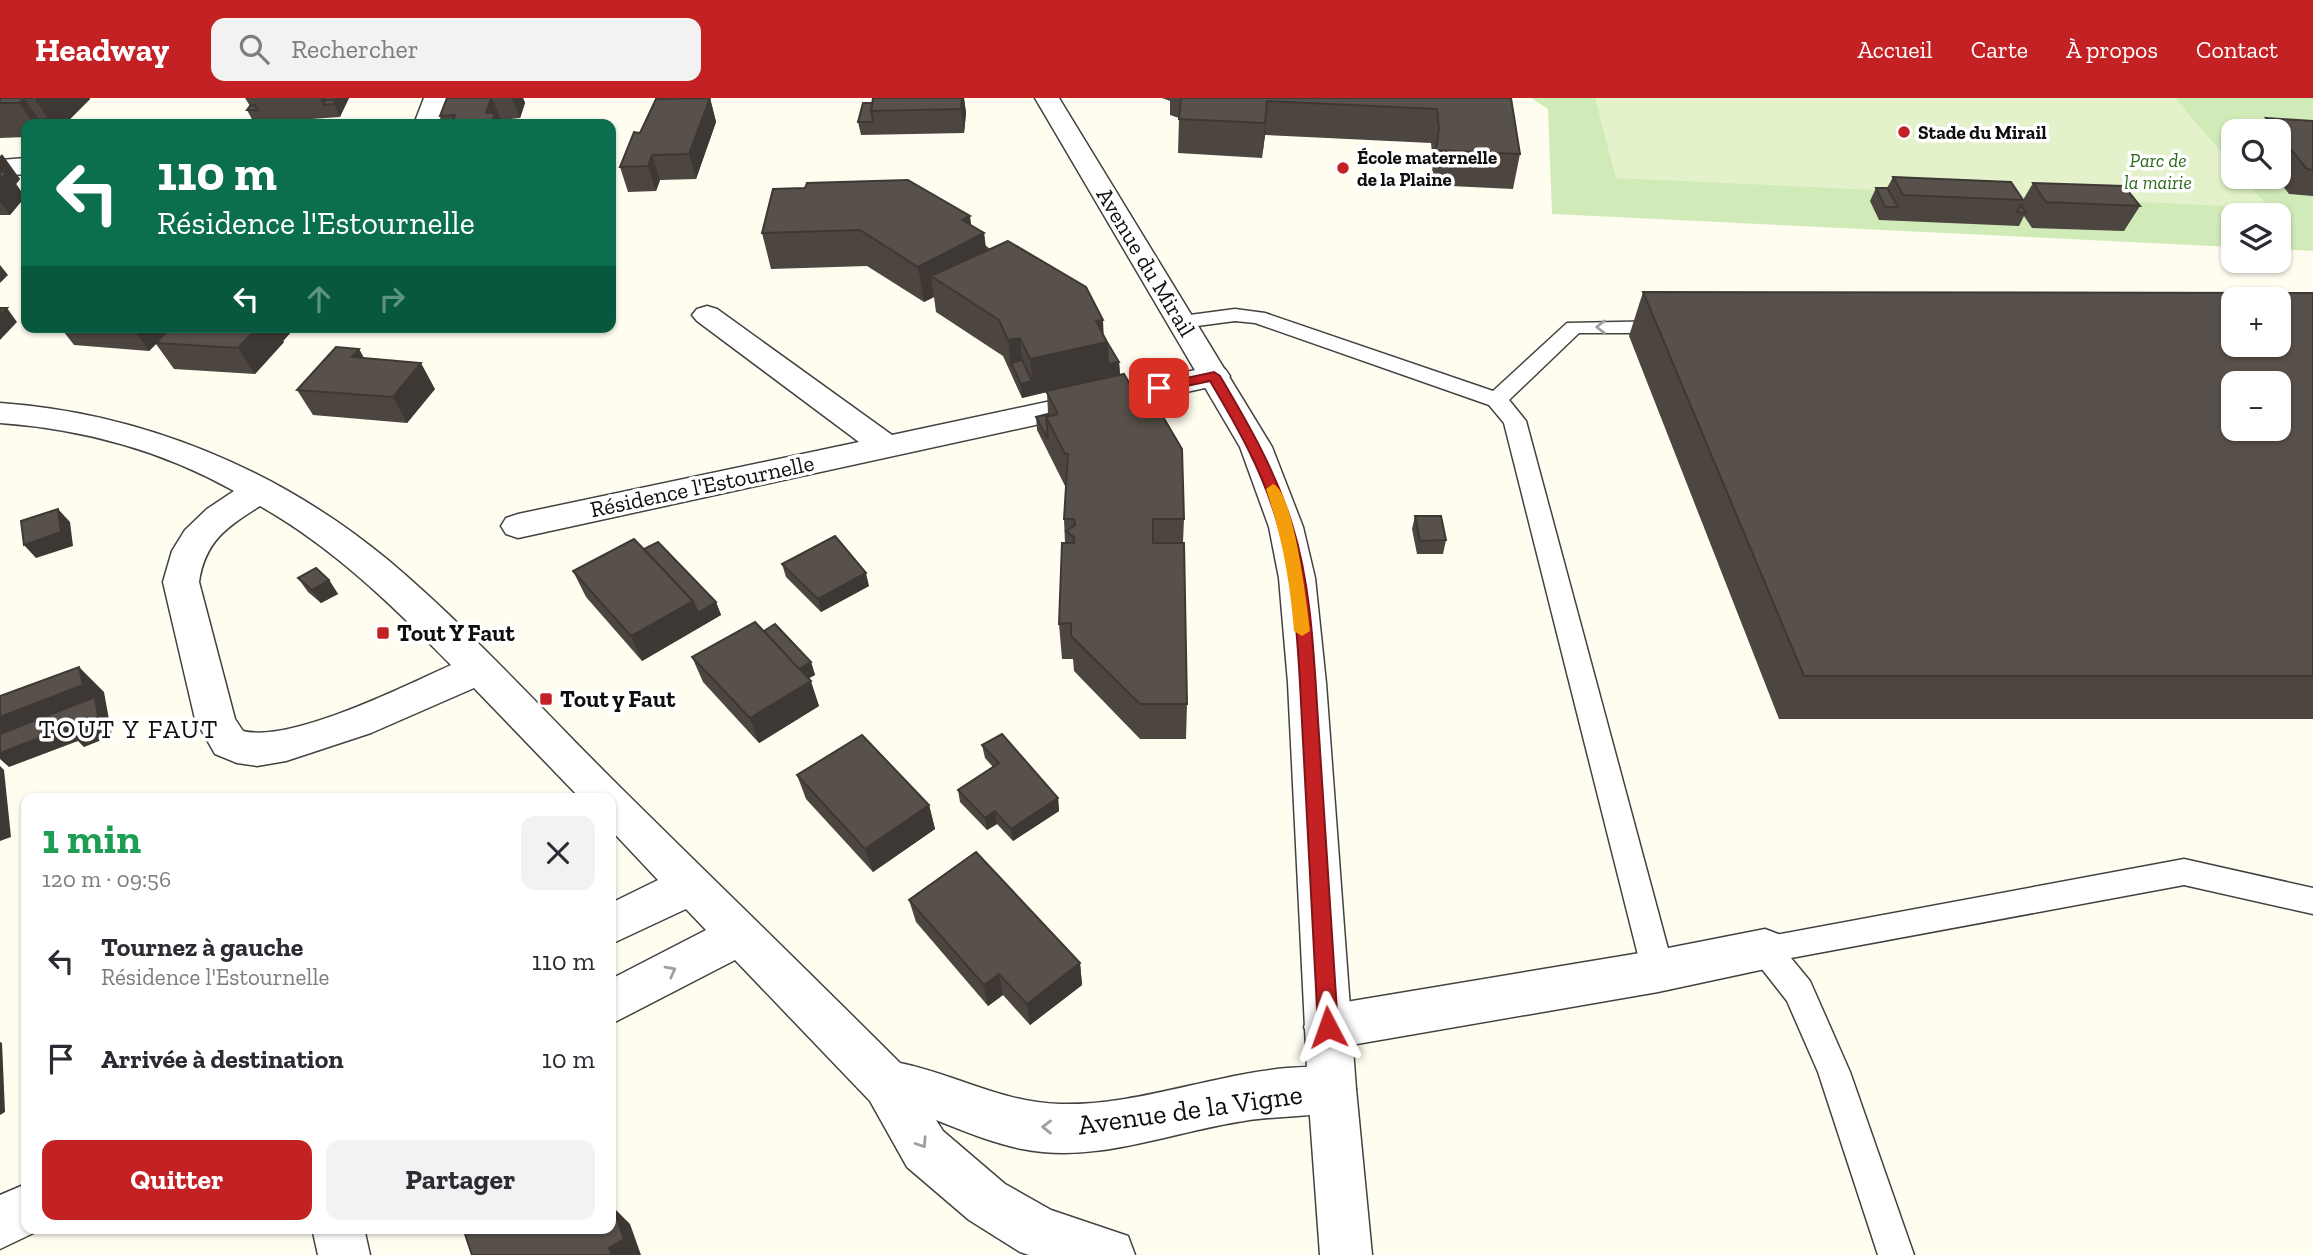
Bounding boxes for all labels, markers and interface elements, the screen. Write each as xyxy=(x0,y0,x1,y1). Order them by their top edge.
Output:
search box xyxy=(211,18,701,81)
text: Headway xyxy=(35,30,169,69)
icon: search xyxy=(235,30,273,68)
text: Rechercher xyxy=(291,33,419,65)
text: Accueil xyxy=(1857,35,1933,64)
text: Carte xyxy=(1971,35,2028,64)
text: À propos xyxy=(2066,35,2158,64)
text: Contact xyxy=(2196,35,2278,64)
map controls xyxy=(2221,119,2291,441)
button: search xyxy=(2221,119,2291,189)
place label: Stade du Mirail xyxy=(1918,121,2047,144)
marker: Stade du Mirail xyxy=(1896,124,1912,140)
text: 110 m xyxy=(157,144,277,203)
place label: École maternelle de la Plaine xyxy=(1357,146,1497,191)
icon: left xyxy=(42,147,133,238)
park label: Parc de la mairie xyxy=(2124,149,2192,194)
marker: École maternelle de la Plaine xyxy=(1335,160,1351,176)
street label: Avenue du Mirail xyxy=(1091,182,1201,342)
button: layers xyxy=(2221,203,2291,273)
text: Résidence l'Estournelle xyxy=(157,204,475,242)
icon: left xyxy=(227,280,265,318)
icon: ahead xyxy=(300,280,338,318)
icon: right xyxy=(373,280,411,318)
button: + xyxy=(2221,287,2291,357)
one-way arrow xyxy=(1596,319,1606,335)
pin xyxy=(1129,358,1189,418)
icon: arrive xyxy=(1140,369,1178,407)
button: − xyxy=(2221,371,2291,441)
street label: Résidence l'Estournelle xyxy=(587,449,817,523)
place label: Tout Y Faut xyxy=(397,619,515,647)
marker: Tout Y Faut xyxy=(375,625,391,641)
place label: Tout y Faut xyxy=(560,685,676,713)
marker: Tout y Faut xyxy=(538,691,554,707)
district label: TOUT Y FAUT xyxy=(39,713,219,745)
text: 1 min xyxy=(42,813,141,864)
button: close xyxy=(521,816,595,890)
text: 120 m · 09:56 xyxy=(42,865,171,893)
text: Tournez à gauche xyxy=(101,931,303,963)
icon: left xyxy=(42,942,80,980)
text: 110 m xyxy=(532,945,595,977)
text: Résidence l'Estournelle xyxy=(101,963,329,991)
one-way arrow xyxy=(664,966,677,979)
position arrow xyxy=(1291,990,1365,1064)
icon: arrive xyxy=(42,1040,80,1078)
text: Arrivée à destination xyxy=(101,1043,344,1075)
text: 10 m xyxy=(542,1043,595,1075)
street label: Avenue de la Vigne xyxy=(1076,1077,1304,1142)
one-way arrow xyxy=(1041,1119,1052,1135)
one-way arrow xyxy=(913,1135,926,1148)
button: Quitter xyxy=(42,1140,312,1220)
button: Partager xyxy=(326,1140,595,1220)

